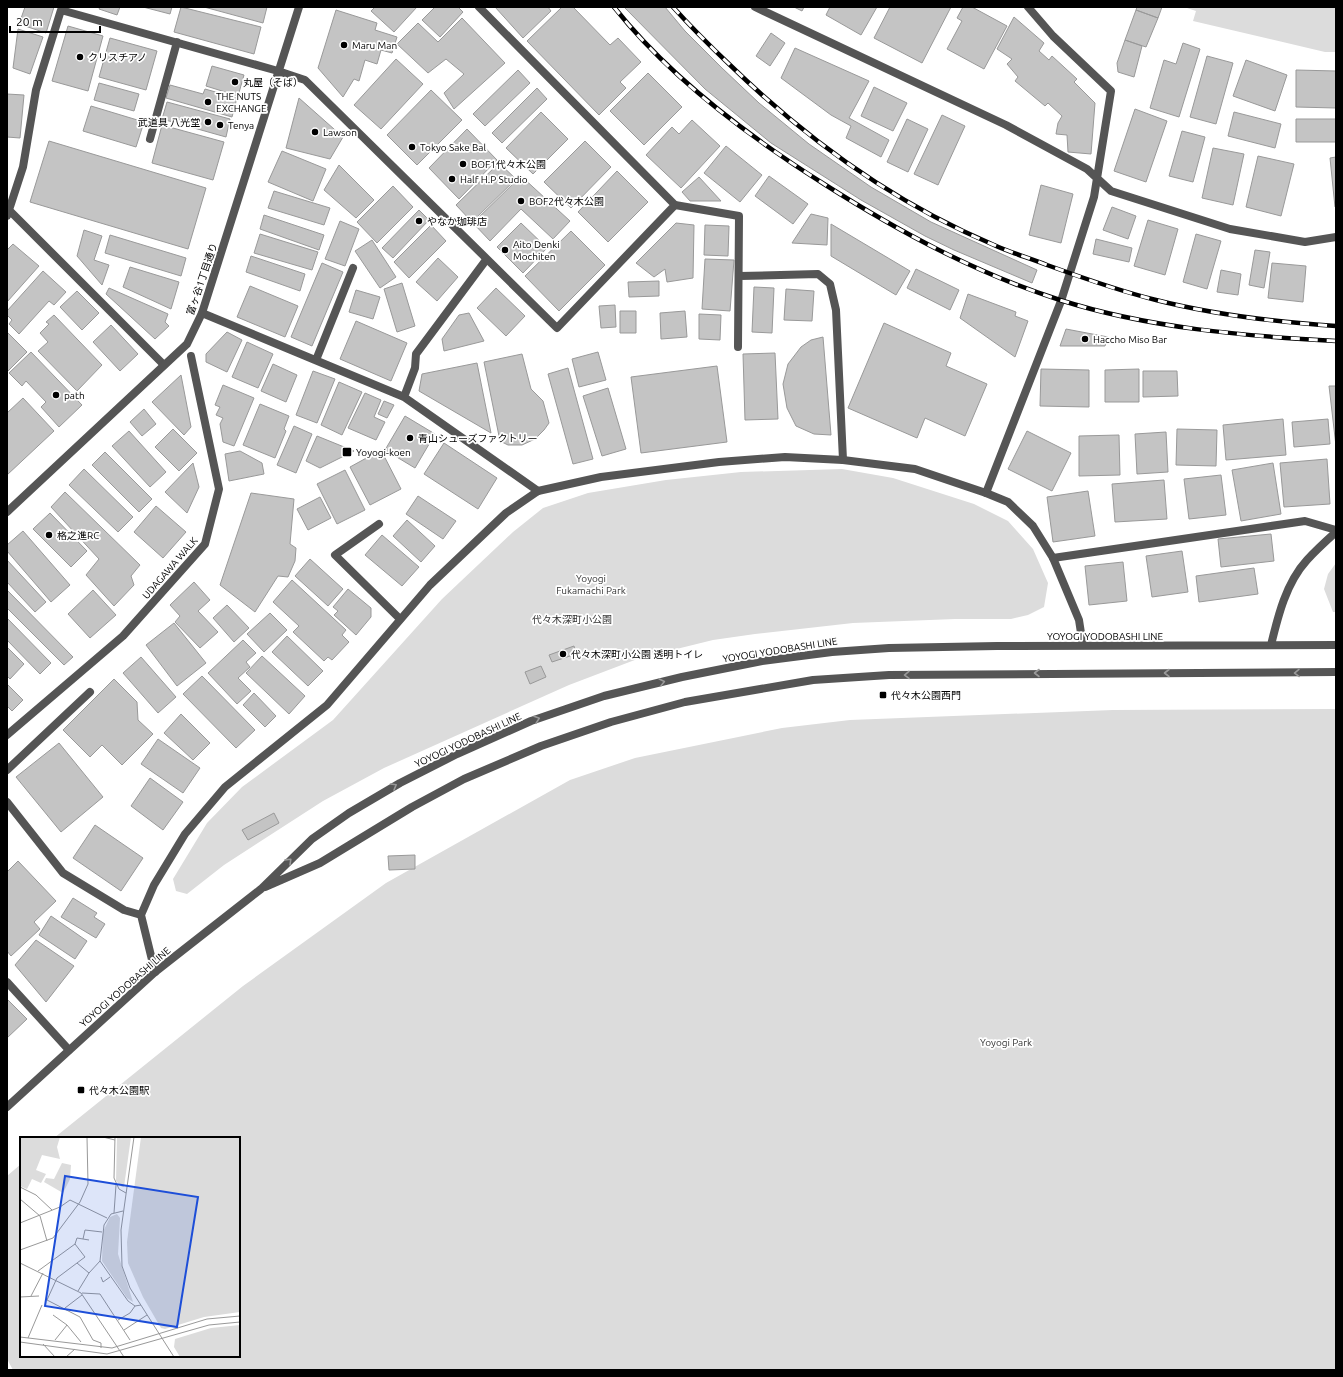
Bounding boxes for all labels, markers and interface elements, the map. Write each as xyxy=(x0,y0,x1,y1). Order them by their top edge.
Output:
scale bar xyxy=(10,8,100,34)
text: 20 m xyxy=(16,15,43,28)
marker: Maru Man xyxy=(339,40,349,50)
place label: Maru Man xyxy=(352,40,397,51)
marker: クリスチアノ xyxy=(75,52,85,62)
place label: クリスチアノ xyxy=(88,52,147,63)
marker: 丸屋（そば） xyxy=(230,77,240,87)
place label: 丸屋（そば） xyxy=(243,77,303,88)
place label: THE NUTS EXCHANGE xyxy=(216,91,267,114)
marker: THE NUTS EXCHANGE xyxy=(203,97,213,107)
place label: 武道具 八光堂 xyxy=(138,117,200,128)
marker: 武道具 八光堂 xyxy=(203,117,213,127)
marker: Tenya xyxy=(215,120,225,130)
place label: Tenya xyxy=(228,120,254,131)
marker: Lawson xyxy=(310,127,320,137)
place label: Lawson xyxy=(323,127,357,138)
marker: Tokyo Sake Bal xyxy=(407,142,417,152)
place label: Tokyo Sake Bal xyxy=(420,142,487,153)
marker: BOF1代々木公園 xyxy=(458,159,468,169)
place label: BOF1代々木公園 xyxy=(471,159,546,170)
marker: Half H.P Studio xyxy=(447,174,457,184)
place label: Half H.P Studio xyxy=(460,174,528,185)
marker: BOF2代々木公園 xyxy=(516,196,526,206)
place label: BOF2代々木公園 xyxy=(529,196,604,207)
marker: やなか珈琲店 xyxy=(414,216,424,226)
place label: やなか珈琲店 xyxy=(427,216,487,227)
place label: Aito Denki Mochiten xyxy=(513,239,560,262)
street label: 富ヶ谷1丁目通り xyxy=(184,241,220,317)
marker: Aito Denki Mochiten xyxy=(500,245,510,255)
marker: Haccho Miso Bar xyxy=(1080,334,1090,344)
place label: Haccho Miso Bar xyxy=(1093,334,1167,345)
marker: path xyxy=(51,390,61,400)
place label: path xyxy=(64,390,85,401)
marker: 青山シューズファクトリー xyxy=(405,433,415,443)
place label: 青山シューズファクトリー xyxy=(418,433,538,444)
marker: Yoyogi-koen xyxy=(341,446,353,458)
place label: Yoyogi-koen xyxy=(356,447,411,458)
marker: 格之進RC xyxy=(44,530,54,540)
place label: 格之進RC xyxy=(57,530,99,541)
street label: UDAGAWA WALK xyxy=(140,535,200,601)
park label: Yoyogi Fukamachi Park xyxy=(556,573,626,596)
park label: 代々木深町小公園 xyxy=(532,614,612,625)
street label: YOYOGI YODOBASHI LINE xyxy=(1047,631,1163,642)
street label: YOYOGI YODOBASHI LINE xyxy=(722,635,839,665)
marker: 代々木深町小公園 透明トイレ xyxy=(558,649,568,659)
place label: 代々木深町小公園 透明トイレ xyxy=(571,649,703,660)
one-way arrow xyxy=(1034,669,1040,677)
one-way arrow xyxy=(1164,669,1170,677)
one-way arrow xyxy=(1294,669,1300,677)
one-way arrow xyxy=(904,670,910,679)
one-way arrow xyxy=(658,678,665,687)
marker: 代々木公園西門 xyxy=(878,690,888,700)
place label: 代々木公園西門 xyxy=(891,690,961,701)
street label: YOYOGI YODOBASHI LINE xyxy=(413,710,523,770)
one-way arrow xyxy=(533,715,540,724)
one-way arrow xyxy=(390,784,397,791)
one-way arrow xyxy=(284,859,292,866)
street label: YOYOGI YODOBASHI LINE xyxy=(78,945,173,1029)
park label: Yoyogi Park xyxy=(980,1037,1032,1048)
marker: 代々木公園駅 xyxy=(76,1085,86,1095)
place label: 代々木公園駅 xyxy=(89,1085,150,1096)
inset map xyxy=(20,1137,240,1357)

